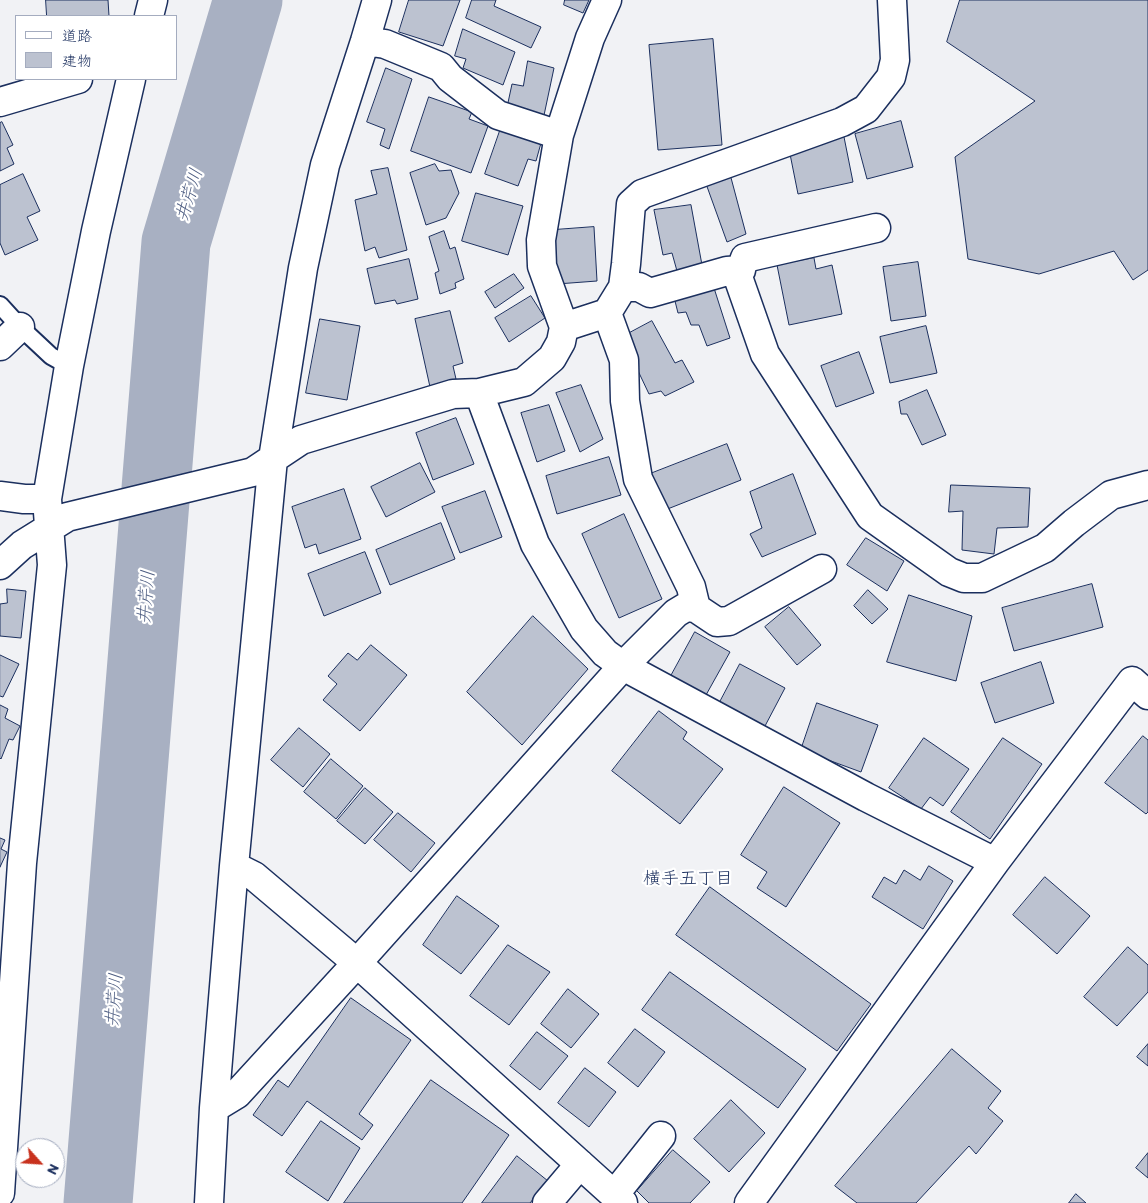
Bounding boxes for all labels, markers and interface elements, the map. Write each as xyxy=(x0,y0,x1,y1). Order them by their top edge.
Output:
legend xyxy=(15,15,178,80)
text: 道路 xyxy=(62,27,92,45)
text: 建物 xyxy=(62,52,92,70)
water label: 井芹川 xyxy=(172,166,208,224)
water label: 井芹川 xyxy=(134,569,160,625)
district label: 横手五丁目 xyxy=(643,868,733,890)
water label: 井芹川 xyxy=(102,972,128,1028)
north arrow xyxy=(15,1138,65,1188)
text: N xyxy=(43,1161,63,1177)

